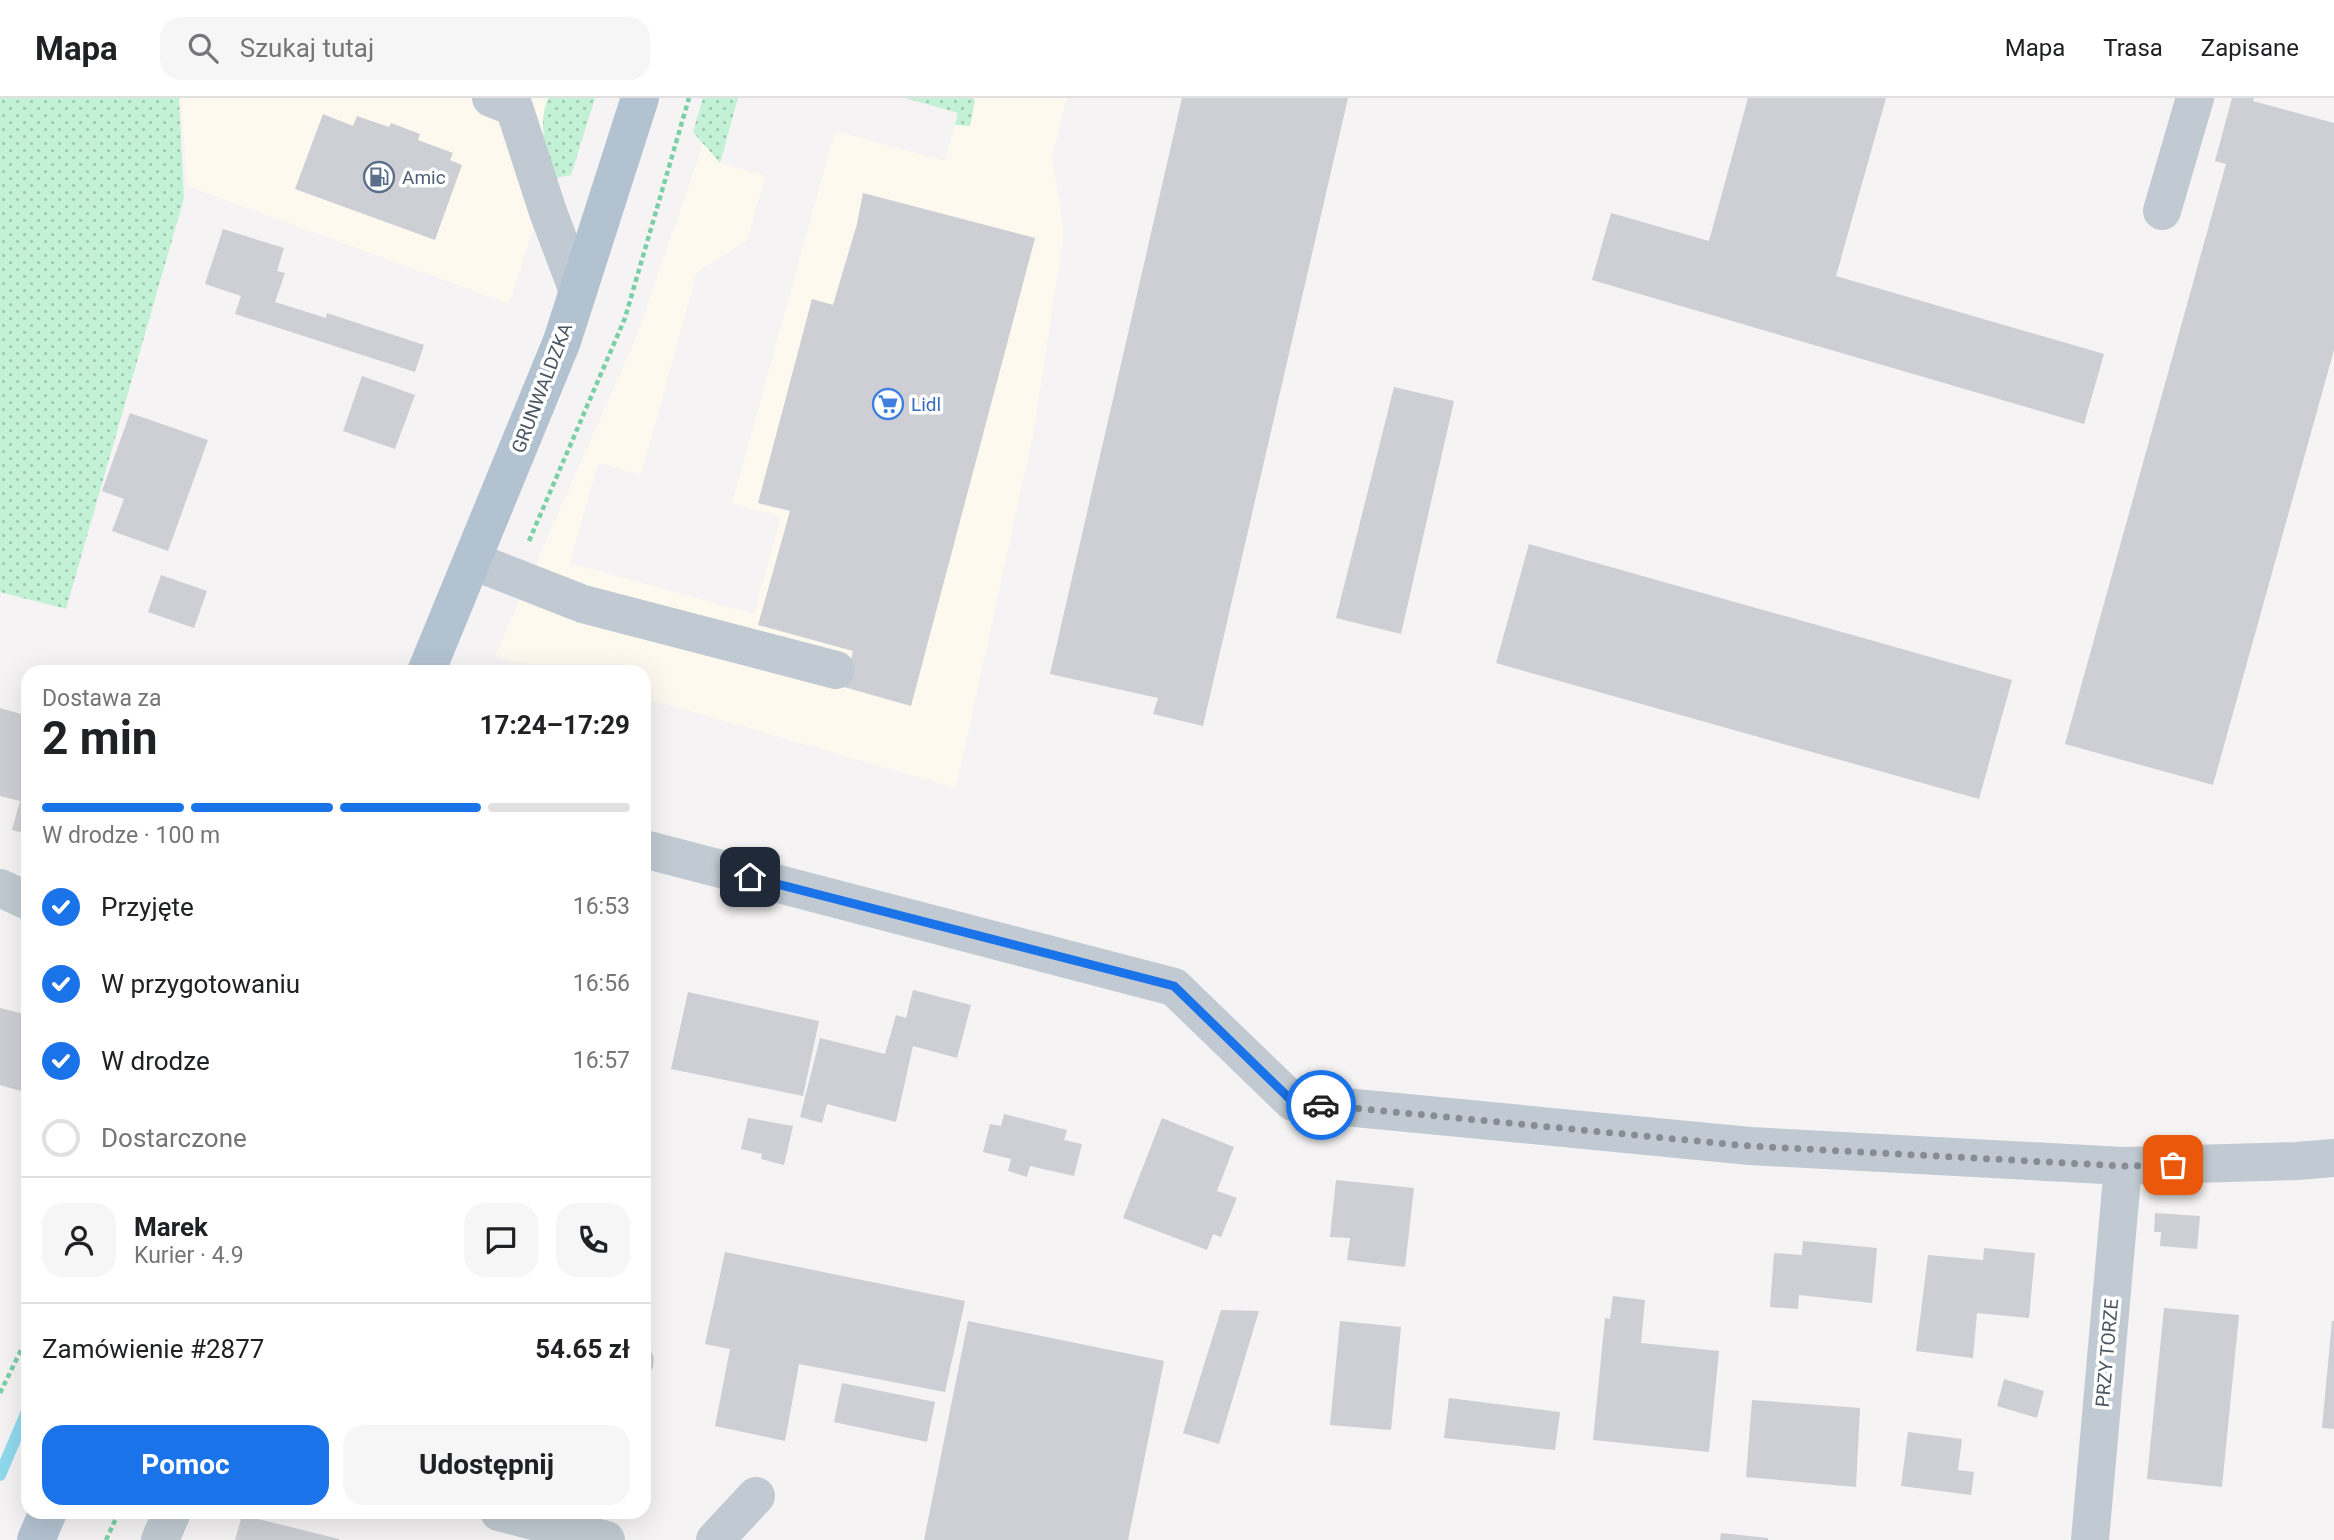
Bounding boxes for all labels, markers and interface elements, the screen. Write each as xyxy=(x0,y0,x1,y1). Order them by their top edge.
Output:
search box xyxy=(160,17,650,80)
text: Mapa xyxy=(35,29,118,68)
icon: search xyxy=(184,29,222,67)
text: Szukaj tutaj xyxy=(240,33,374,63)
text: Mapa xyxy=(2005,34,2065,62)
text: Trasa xyxy=(2103,34,2163,62)
text: Zapisane xyxy=(2201,34,2299,62)
fuel station icon: Amic xyxy=(362,160,396,194)
place label: Amic xyxy=(402,166,446,189)
street label: GRUNWALDZKA xyxy=(507,319,578,456)
supermarket icon: Lidl xyxy=(871,387,905,421)
place label: Lidl xyxy=(911,393,941,416)
text: Dostawa za xyxy=(42,685,162,712)
text: 17:24–17:29 xyxy=(480,710,630,740)
text: 2 min xyxy=(42,711,158,765)
text: W drodze · 100 m xyxy=(42,822,220,849)
pin xyxy=(720,847,780,907)
icon: home xyxy=(731,858,769,896)
icon: check xyxy=(42,888,80,926)
text: Przyjęte xyxy=(101,892,194,922)
text: 16:53 xyxy=(573,893,630,920)
icon: check xyxy=(42,965,80,1003)
text: W przygotowaniu xyxy=(101,969,300,999)
text: 16:56 xyxy=(573,970,630,997)
icon: check xyxy=(42,1042,80,1080)
text: W drodze xyxy=(101,1046,210,1076)
text: 16:57 xyxy=(573,1047,630,1074)
courier xyxy=(1286,1070,1356,1140)
icon: car xyxy=(1302,1086,1340,1124)
text: Dostarczone xyxy=(101,1123,247,1153)
pin xyxy=(2143,1135,2203,1195)
icon: bag xyxy=(2154,1146,2192,1184)
button: person xyxy=(42,1203,116,1277)
button: chat xyxy=(464,1203,538,1277)
button: phone xyxy=(556,1203,630,1277)
text: Marek xyxy=(134,1212,208,1242)
text: Kurier · 4.9 xyxy=(134,1242,244,1269)
street label: PRZY TORZE xyxy=(2091,1298,2123,1408)
text: Zamówienie #2877 xyxy=(42,1334,264,1364)
text: 54.65 zł xyxy=(535,1334,630,1364)
button: Pomoc xyxy=(42,1425,329,1505)
button: Udostępnij xyxy=(343,1425,630,1505)

